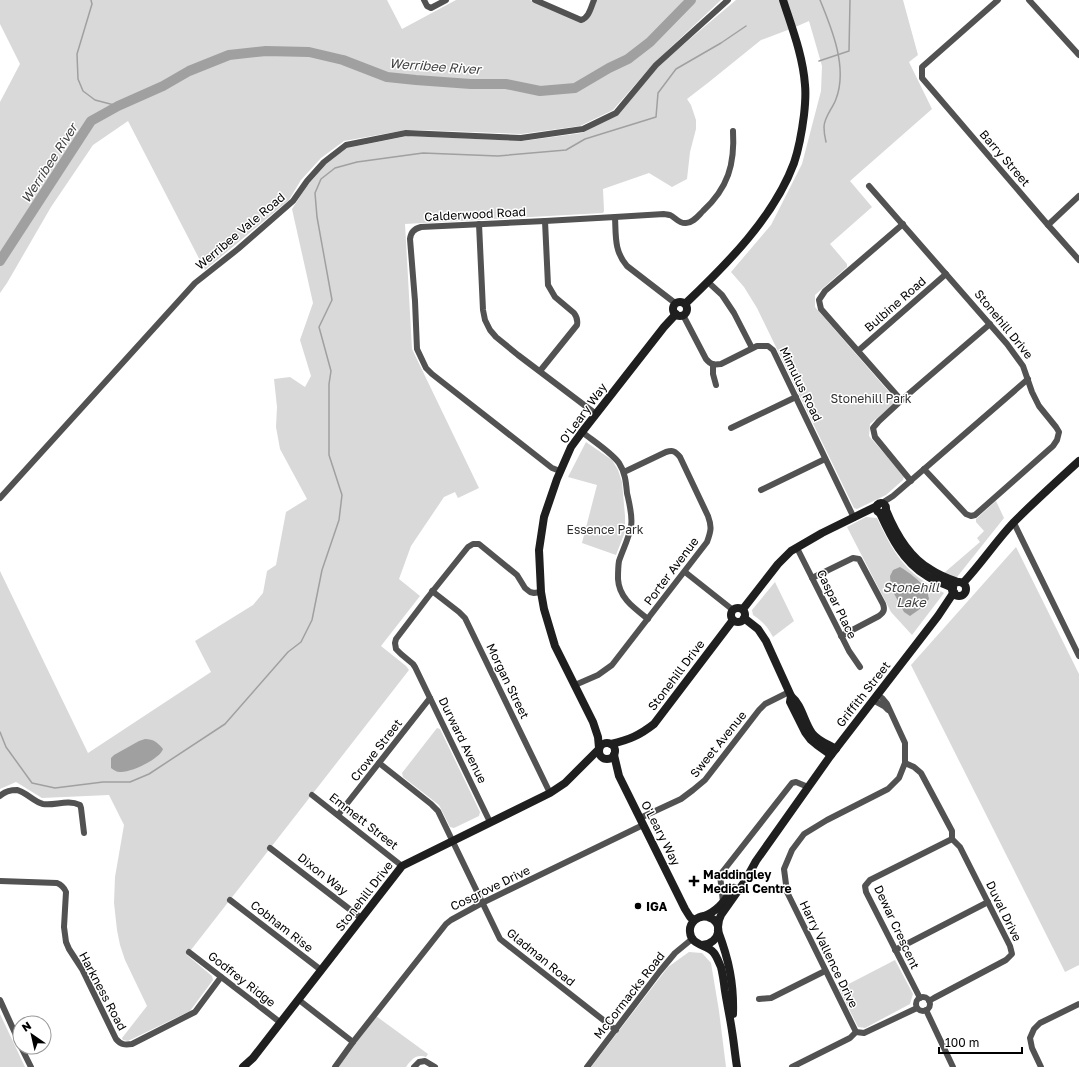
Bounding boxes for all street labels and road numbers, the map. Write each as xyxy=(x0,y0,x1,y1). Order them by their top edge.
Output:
street label: Barry Street xyxy=(976,127,1034,189)
street label: Werribee Vale Road xyxy=(192,189,288,273)
street label: Calderwood Road xyxy=(424,204,526,224)
street label: Bulbine Road xyxy=(861,273,929,335)
street label: Stonehill Drive xyxy=(971,286,1037,362)
street label: Mimulus Road xyxy=(776,344,826,424)
street label: O'Leary Way xyxy=(556,380,610,446)
street label: Porter Avenue xyxy=(640,534,702,608)
street label: Caspar Place xyxy=(814,567,860,641)
street label: Stonehill Drive xyxy=(644,637,708,713)
street label: Morgan Street xyxy=(483,641,533,721)
street label: Griffith Street xyxy=(833,658,893,730)
street label: Durward Avenue xyxy=(436,694,490,786)
street label: Sweet Avenue xyxy=(687,708,749,780)
street label: Crowe Street xyxy=(347,716,405,784)
street label: Emmett Street xyxy=(326,789,402,853)
street label: O'Leary Way xyxy=(638,798,684,868)
street label: Dixon Way xyxy=(295,850,351,899)
street label: Stonehill Drive xyxy=(332,858,396,934)
street label: Cosgrove Drive xyxy=(448,862,532,914)
street label: Duval Drive xyxy=(983,878,1025,944)
street label: Dewar Crescent xyxy=(871,883,923,971)
street label: Cobham Rise xyxy=(248,897,316,955)
street label: Harry Vallence Drive xyxy=(796,898,862,1010)
street label: Gladman Road xyxy=(504,925,578,989)
street label: Godfrey Ridge xyxy=(205,948,279,1010)
street label: McCormacks Road xyxy=(590,948,668,1042)
street label: Harkness Road xyxy=(76,949,130,1033)

